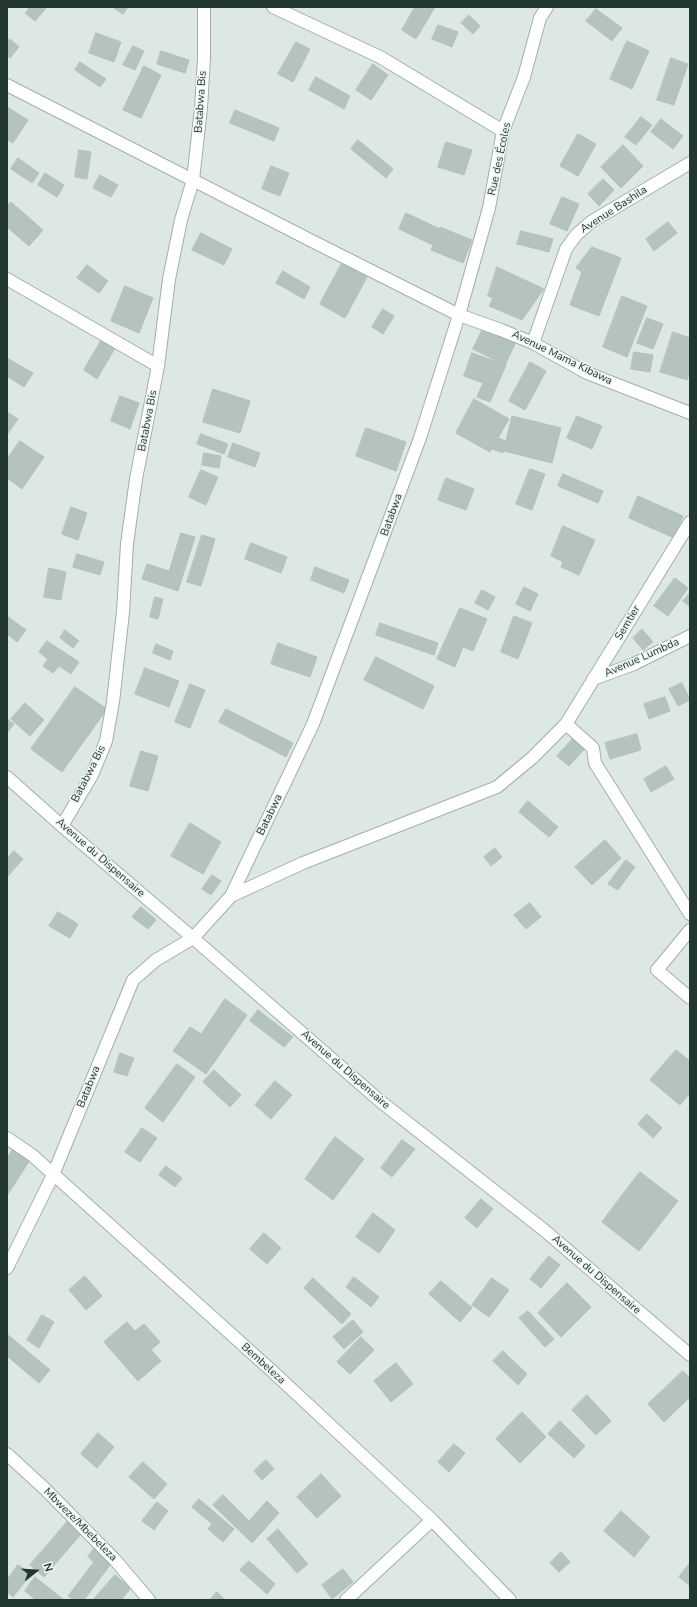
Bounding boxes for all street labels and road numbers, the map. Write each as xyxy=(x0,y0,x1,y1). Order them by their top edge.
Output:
street label: Batabwa Bis xyxy=(192,70,210,134)
street label: Rue des Écoles xyxy=(486,121,514,197)
street label: Avenue Bashila xyxy=(578,184,650,236)
street label: Avenue Mama Kibawa xyxy=(510,328,614,388)
street label: Batabwa Bis xyxy=(136,389,160,453)
street label: Batabwa xyxy=(378,492,406,538)
street label: Semtier xyxy=(612,603,644,643)
street label: Avenue Lumbda xyxy=(603,636,681,680)
street label: Batabwa Bis xyxy=(69,743,109,805)
street label: Batabwa xyxy=(254,792,286,838)
street label: Avenue du Dispensaire xyxy=(53,816,147,900)
street label: Avenue du Dispensaire xyxy=(298,1028,392,1112)
street label: Batabwa xyxy=(75,1064,103,1110)
street label: Avenue du Dispensaire xyxy=(549,1233,643,1317)
street label: Bembeleza xyxy=(238,1341,288,1387)
street label: Mbweze/Mbebeleza xyxy=(40,1485,120,1565)

